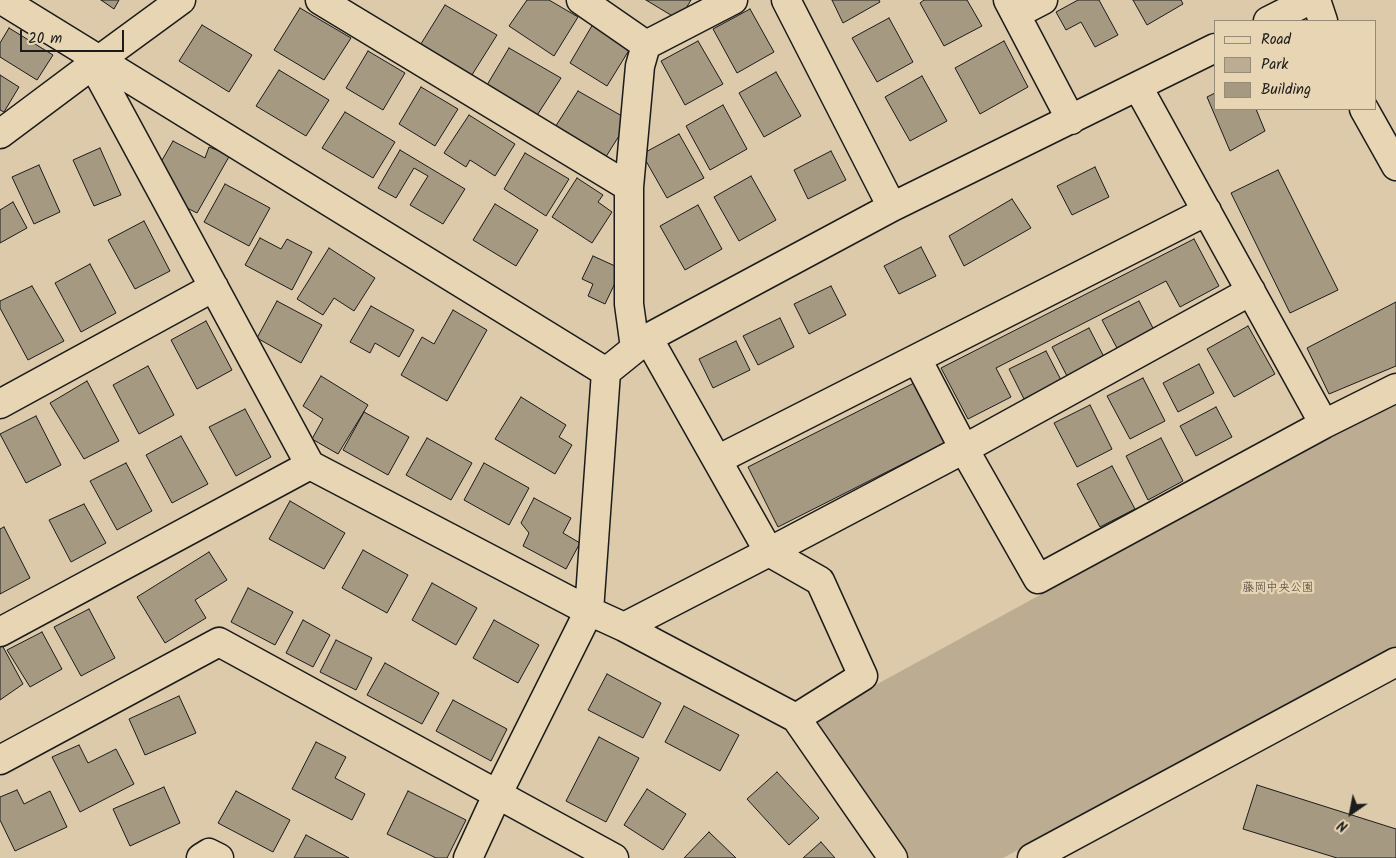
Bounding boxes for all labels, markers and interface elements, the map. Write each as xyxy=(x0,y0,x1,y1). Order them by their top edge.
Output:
scale bar xyxy=(22,20,126,52)
legend xyxy=(1214,20,1376,110)
text: 20 m xyxy=(28,27,62,51)
text: Road xyxy=(1261,28,1291,52)
text: Park xyxy=(1261,53,1288,77)
text: Building xyxy=(1261,78,1311,102)
park label: 藤岡中央公園 xyxy=(1242,582,1314,596)
north arrow xyxy=(1326,788,1376,838)
text: N xyxy=(1333,814,1353,837)

